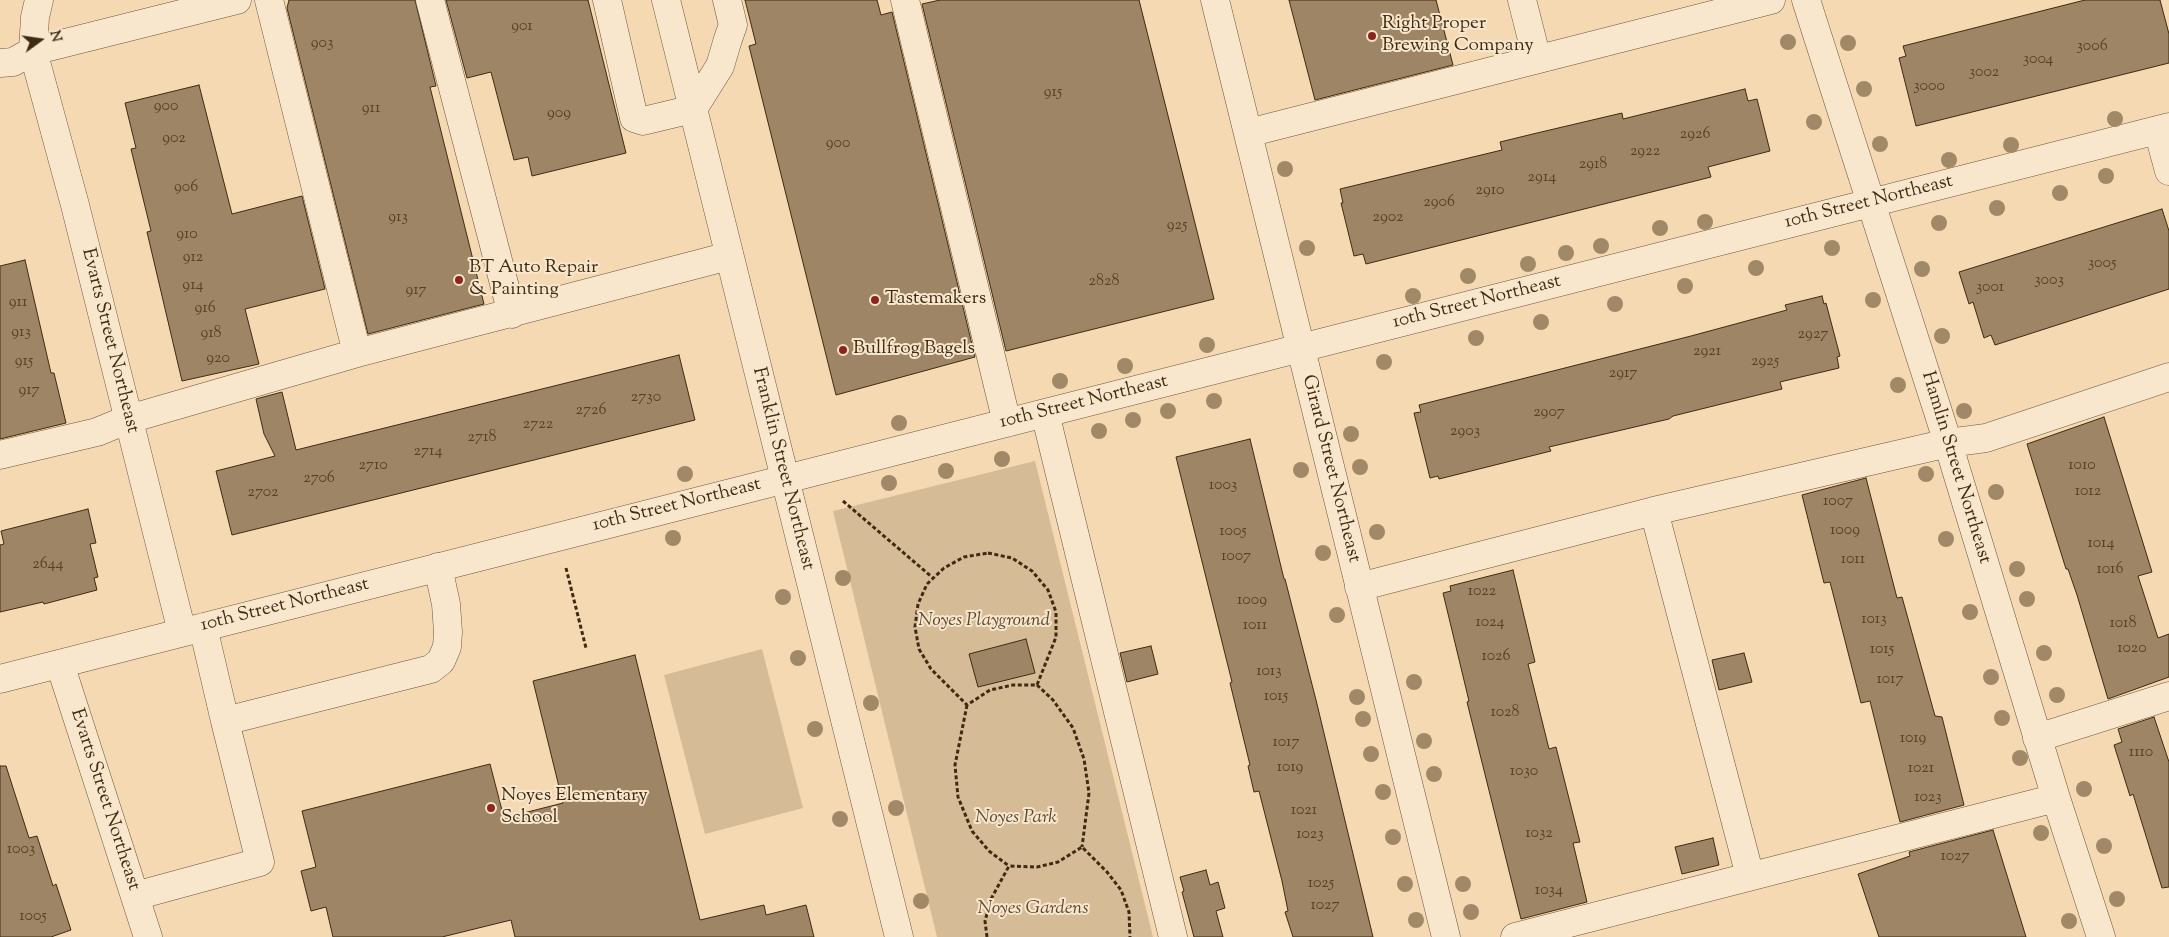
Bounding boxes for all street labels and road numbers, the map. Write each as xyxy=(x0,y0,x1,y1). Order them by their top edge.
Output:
street label: 10th Street Northeast xyxy=(1783,171,1955,235)
street label: Evarts Street Northeast xyxy=(75,246,143,436)
street label: 10th Street Northeast xyxy=(1391,271,1563,335)
street label: Franklin Street Northeast xyxy=(746,365,818,573)
street label: Hamlin Street Northeast xyxy=(1915,369,1995,567)
street label: 10th Street Northeast xyxy=(998,371,1170,435)
street label: Girard Street Northeast xyxy=(1296,373,1364,565)
street label: 10th Street Northeast xyxy=(591,474,763,538)
street label: 10th Street Northeast xyxy=(199,574,371,638)
street label: Evarts Street Northeast xyxy=(64,706,144,894)

